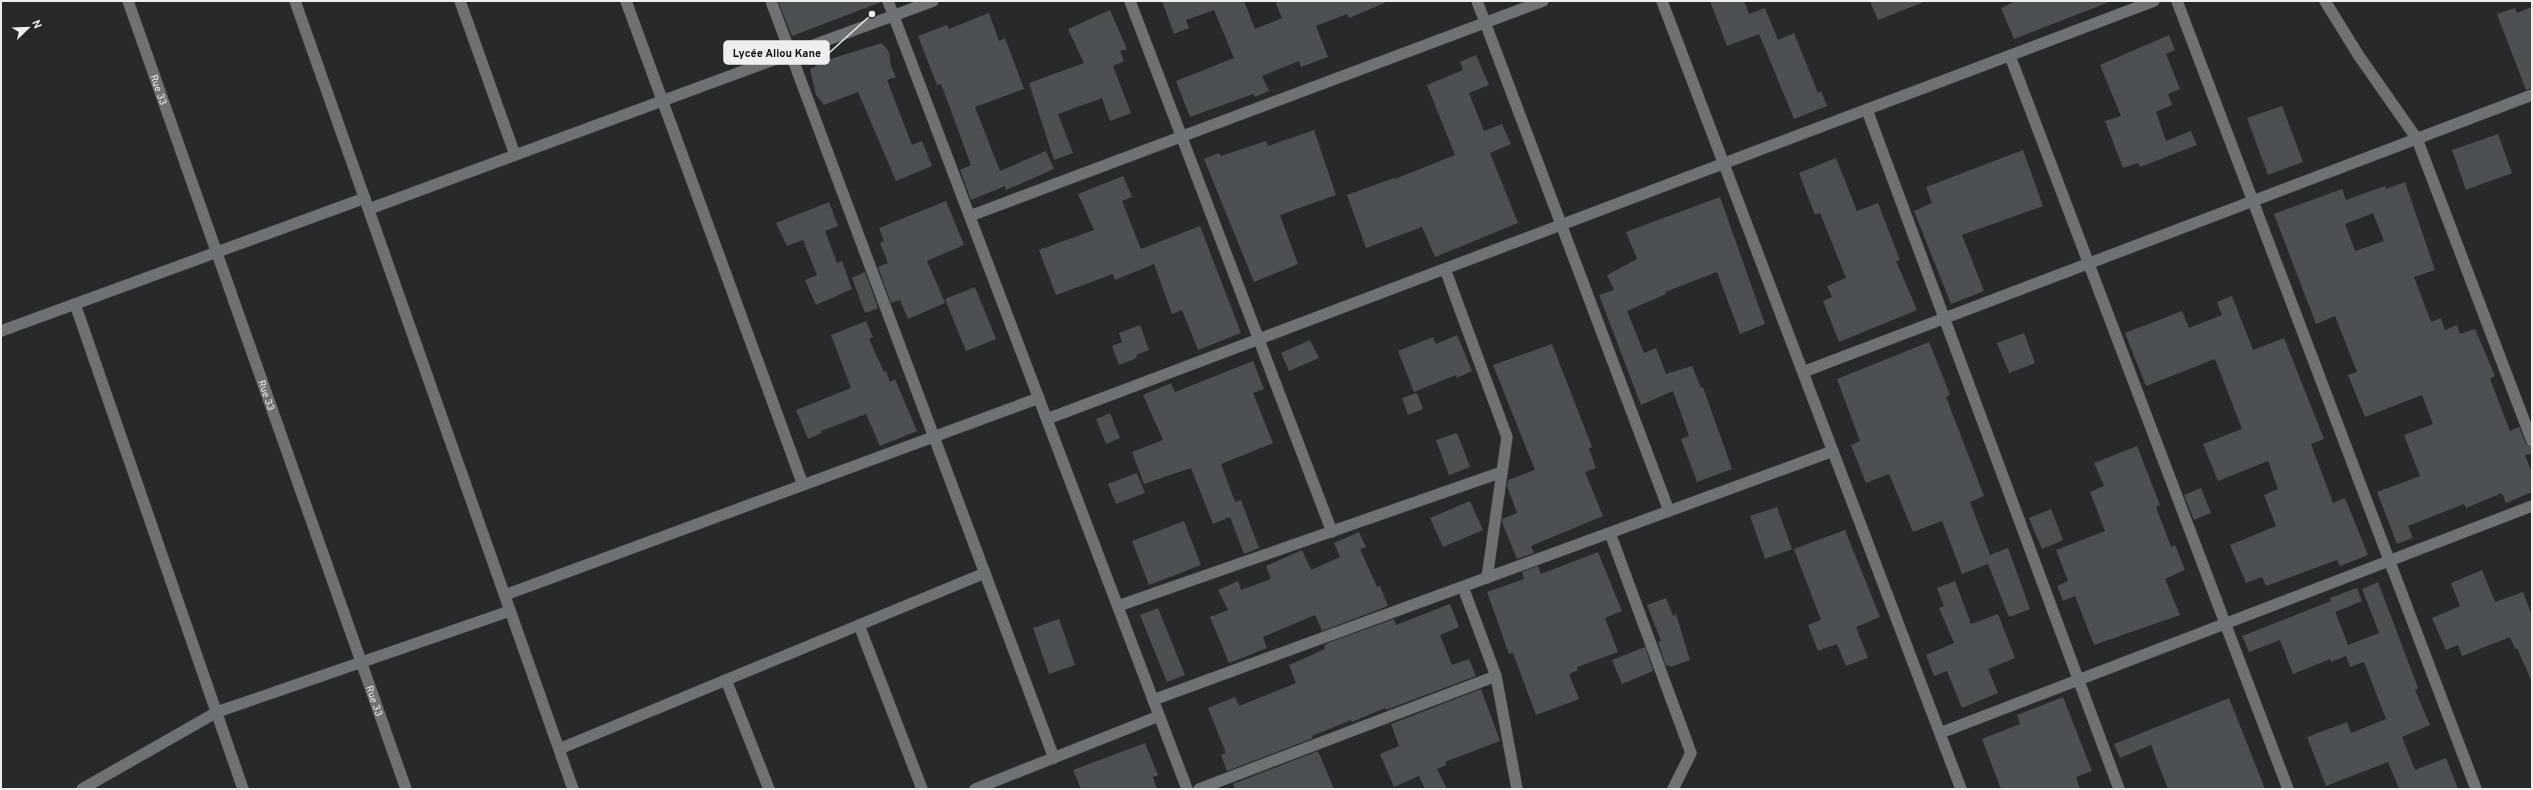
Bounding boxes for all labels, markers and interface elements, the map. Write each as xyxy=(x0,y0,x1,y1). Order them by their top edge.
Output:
north arrow xyxy=(8,8,48,48)
text: N xyxy=(28,18,44,31)
callout: Lycée Aliou Kane xyxy=(724,41,829,64)
text: Lycée Aliou Kane xyxy=(733,47,821,61)
street label: Rue 33 xyxy=(146,73,169,107)
street label: Rue 33 xyxy=(254,378,277,413)
street label: Rue 33 xyxy=(362,684,385,718)

